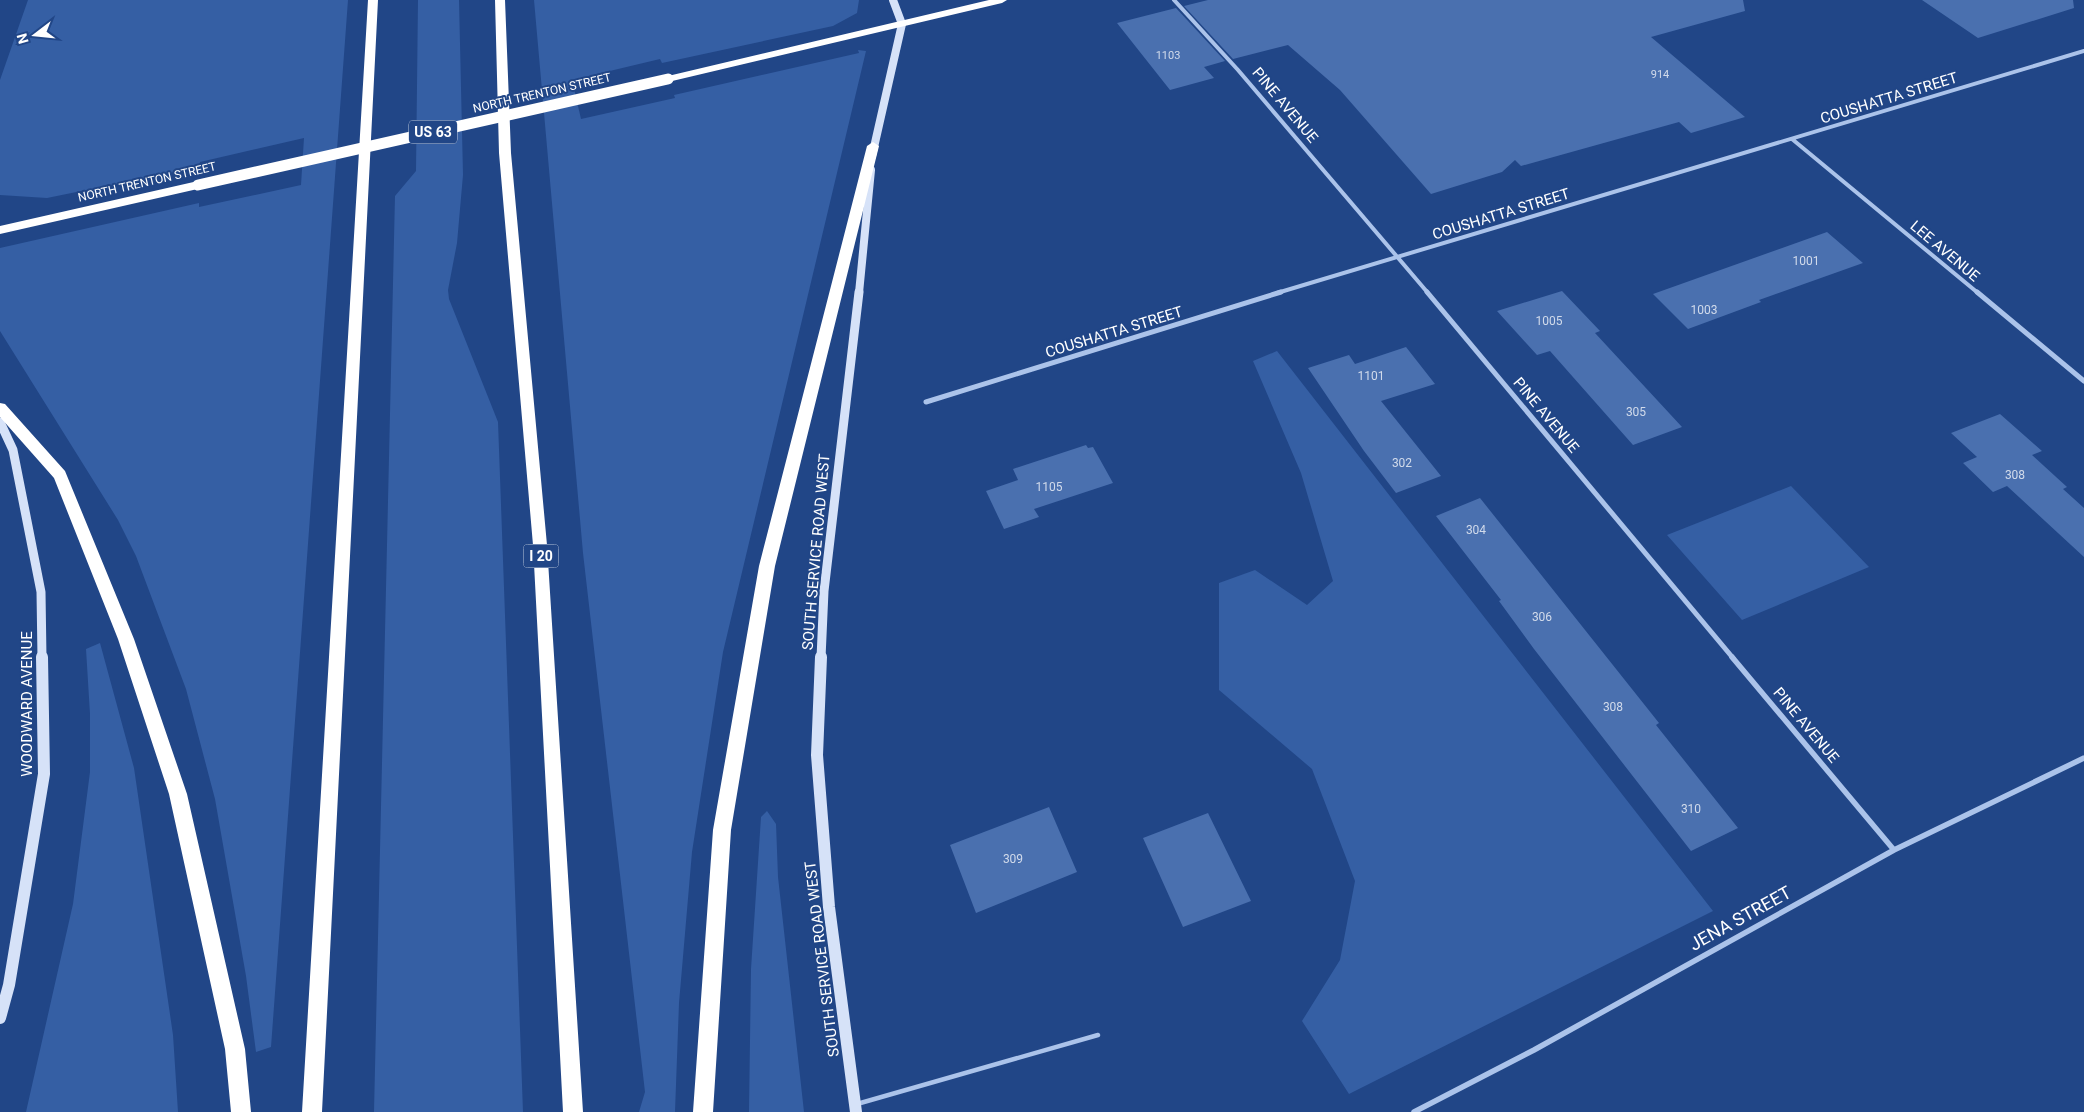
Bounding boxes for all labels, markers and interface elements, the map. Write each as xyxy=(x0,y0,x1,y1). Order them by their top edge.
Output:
north arrow xyxy=(10,10,60,60)
text: N xyxy=(13,32,32,46)
house number: 1103 xyxy=(1156,49,1180,62)
street label: PINE AVENUE xyxy=(1248,64,1322,147)
house number: 914 xyxy=(1651,68,1669,81)
street label: COUSHATTA STREET xyxy=(1818,69,1960,127)
street label: NORTH TRENTON STREET xyxy=(472,70,612,116)
road number: US 63 xyxy=(409,120,457,144)
street label: NORTH TRENTON STREET xyxy=(77,159,217,205)
street label: COUSHATTA STREET xyxy=(1430,185,1572,243)
street label: LEE AVENUE xyxy=(1907,217,1984,286)
house number: 1001 xyxy=(1793,254,1819,268)
street label: COUSHATTA STREET xyxy=(1043,303,1185,361)
house number: 1003 xyxy=(1691,303,1717,317)
house number: 1005 xyxy=(1536,314,1563,328)
house number: 1101 xyxy=(1358,369,1384,383)
street label: PINE AVENUE xyxy=(1509,374,1583,457)
house number: 305 xyxy=(1626,405,1646,419)
street label: SOUTH SERVICE ROAD WEST xyxy=(798,453,834,651)
house number: 302 xyxy=(1392,456,1412,470)
house number: 308 xyxy=(2005,468,2025,482)
house number: 1105 xyxy=(1036,480,1063,494)
house number: 304 xyxy=(1466,523,1486,537)
road number: I 20 xyxy=(524,544,558,568)
house number: 306 xyxy=(1532,610,1552,624)
street label: WOODWARD AVENUE xyxy=(18,631,36,777)
street label: PINE AVENUE xyxy=(1769,684,1843,767)
house number: 308 xyxy=(1603,700,1623,714)
house number: 310 xyxy=(1681,802,1701,816)
house number: 309 xyxy=(1003,852,1023,866)
street label: SOUTH SERVICE ROAD WEST xyxy=(801,860,843,1058)
street label: JENA STREET xyxy=(1685,881,1795,955)

